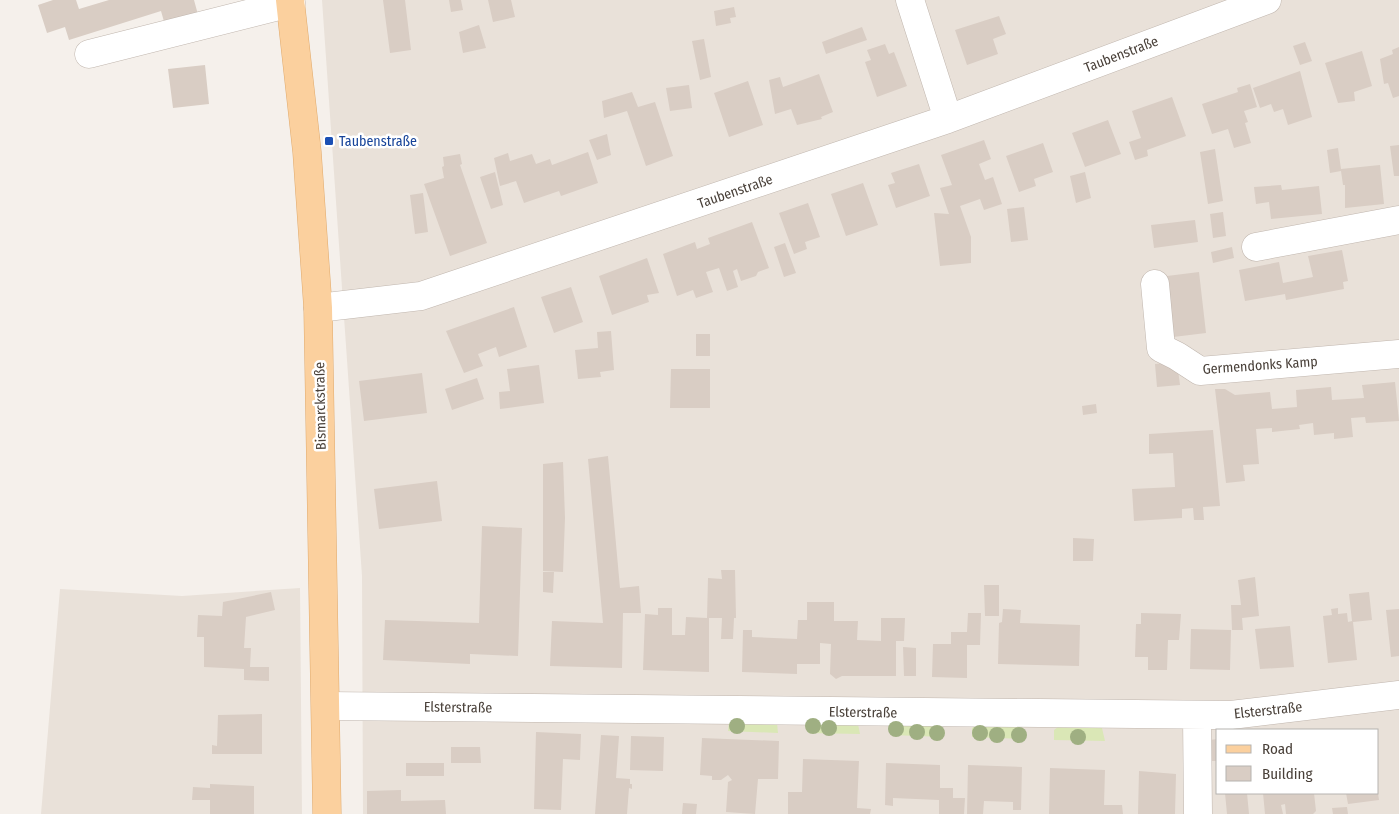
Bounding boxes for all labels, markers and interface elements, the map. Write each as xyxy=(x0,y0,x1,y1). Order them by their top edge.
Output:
street label: Taubenstraße xyxy=(1082,33,1161,76)
place label: Taubenstraße xyxy=(339,133,417,150)
marker: Taubenstraße xyxy=(323,135,335,147)
street label: Taubenstraße xyxy=(696,171,775,212)
street label: Germendonks Kamp xyxy=(1202,353,1318,378)
street label: Bismarckstraße xyxy=(311,362,330,450)
street label: Elsterstraße xyxy=(424,698,492,717)
street label: Elsterstraße xyxy=(1233,698,1303,723)
street label: Elsterstraße xyxy=(829,703,897,722)
legend xyxy=(1216,729,1379,794)
text: Road xyxy=(1262,740,1293,758)
text: Building xyxy=(1262,765,1313,783)

